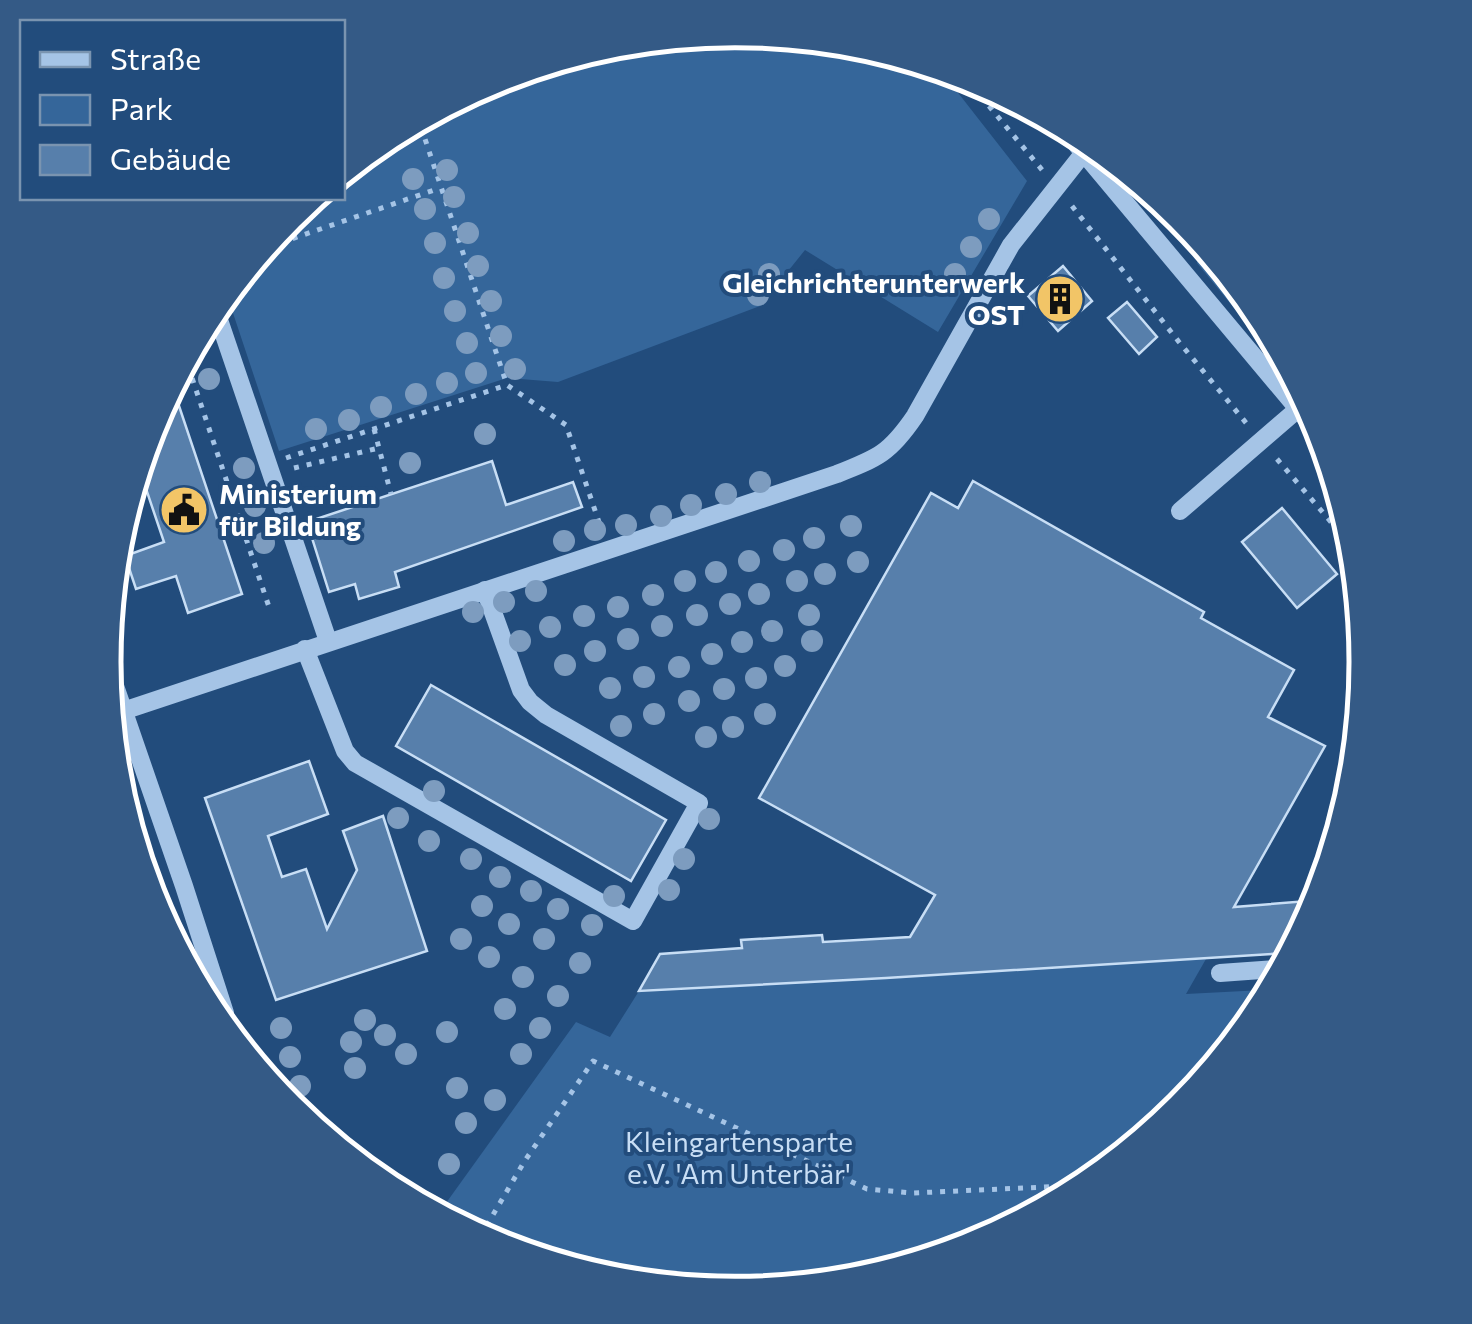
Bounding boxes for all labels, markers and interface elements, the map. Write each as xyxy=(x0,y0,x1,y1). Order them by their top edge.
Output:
legend xyxy=(20,20,345,200)
text: Straße xyxy=(110,39,201,76)
text: Park xyxy=(110,89,173,126)
text: Gebäude xyxy=(110,139,231,176)
place label: Gleichrichterunterwerk OST xyxy=(722,265,1025,331)
building icon: Gleichrichterunterwerk OST xyxy=(1034,273,1086,325)
place label: Ministerium für Bildung xyxy=(219,476,377,542)
public building icon: Ministerium für Bildung xyxy=(158,484,210,536)
park label: Kleingartensparte e.V. 'Am Unterbär' xyxy=(625,1124,853,1190)

